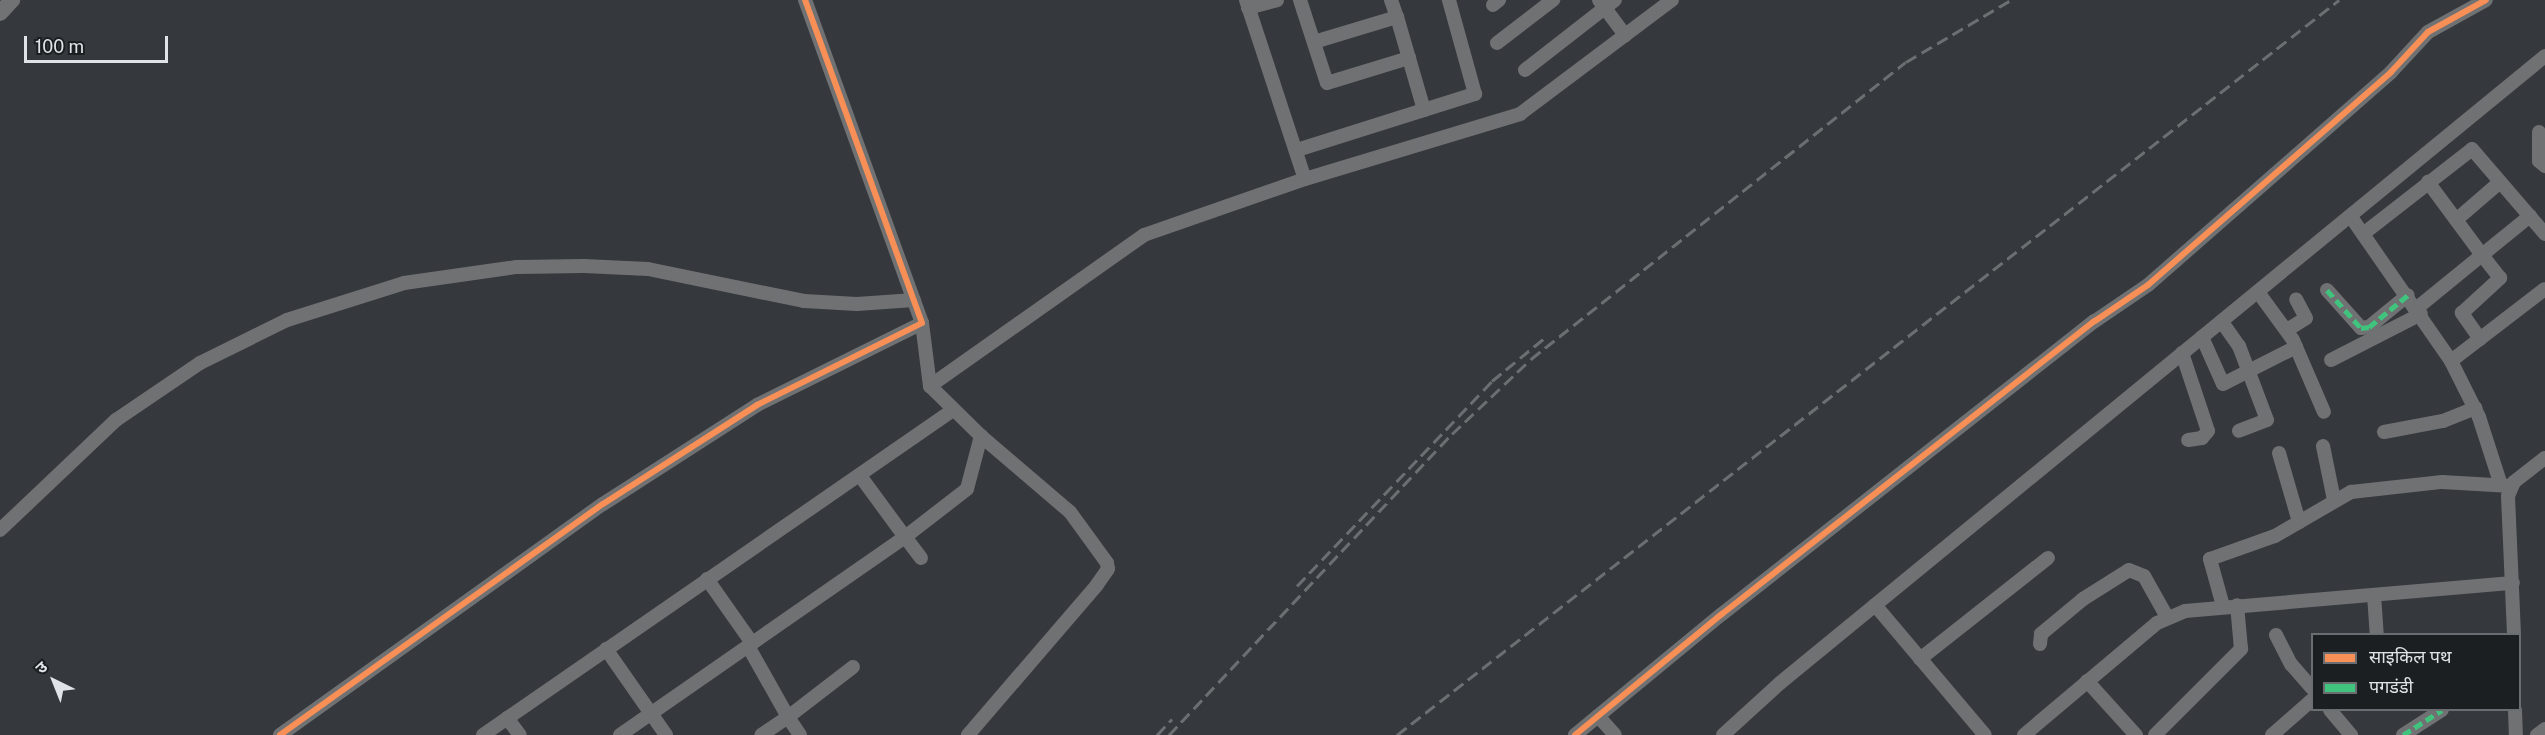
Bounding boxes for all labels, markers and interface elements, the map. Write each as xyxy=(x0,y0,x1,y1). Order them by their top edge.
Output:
scale bar xyxy=(27,24,171,62)
text: 100 m xyxy=(35,36,84,57)
legend xyxy=(2311,633,2521,711)
text: साइकिल पथ xyxy=(2369,646,2451,667)
north arrow xyxy=(24,651,84,711)
text: उ xyxy=(31,657,51,678)
text: पगडंडी xyxy=(2369,676,2413,697)

